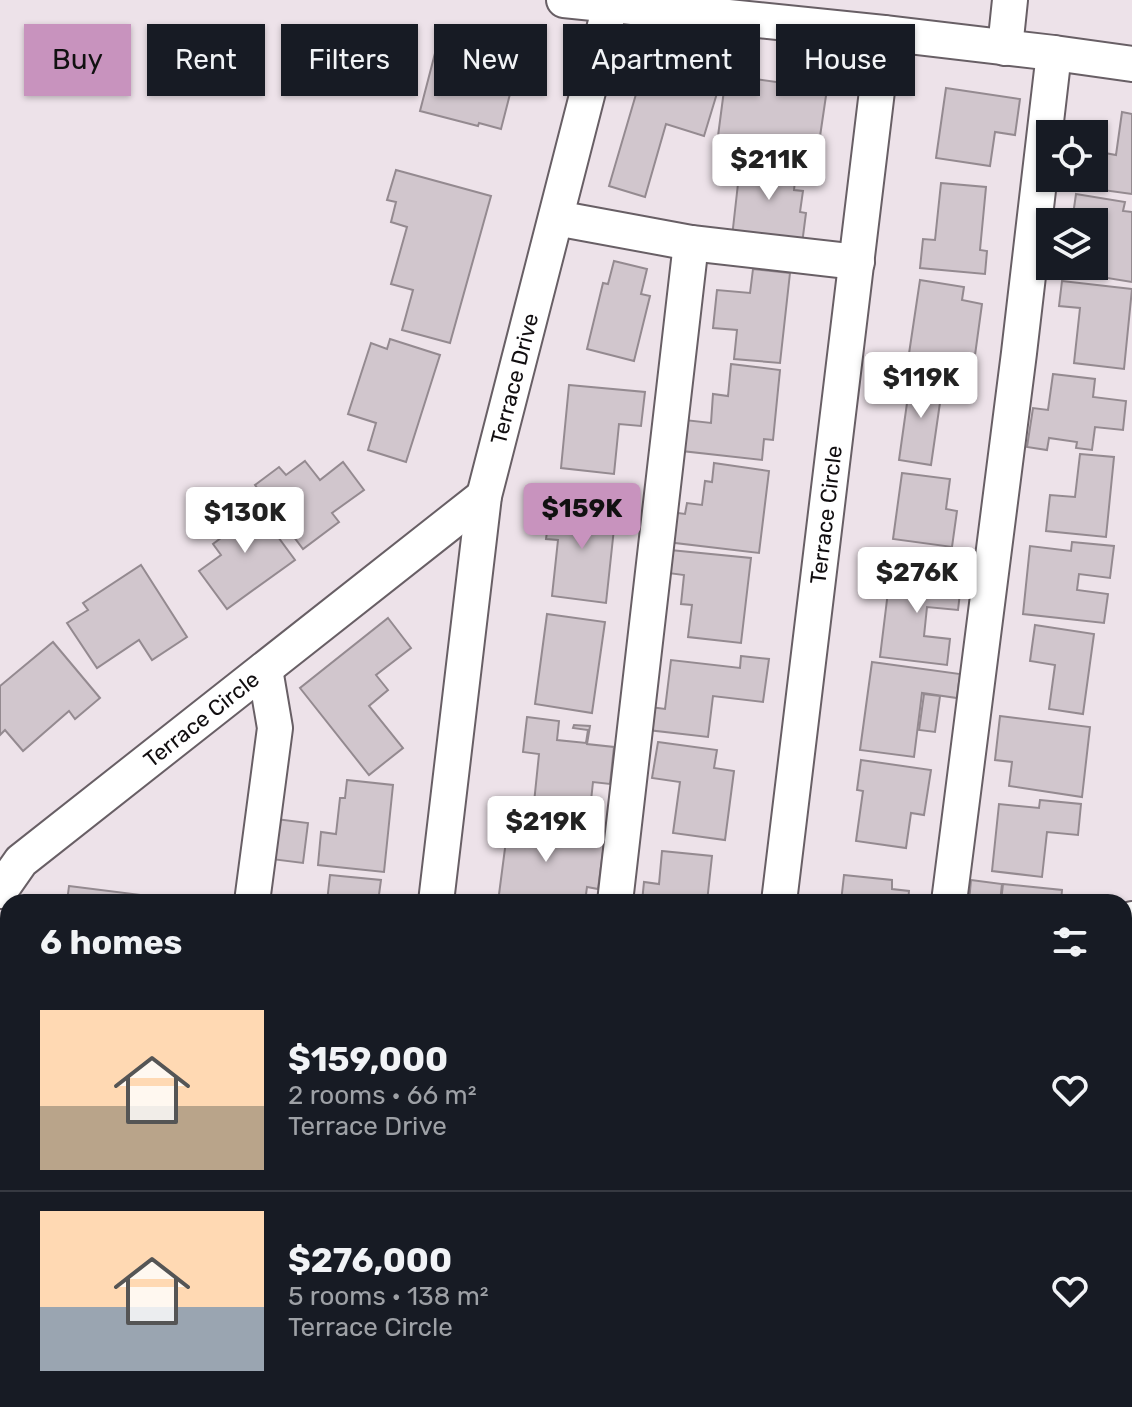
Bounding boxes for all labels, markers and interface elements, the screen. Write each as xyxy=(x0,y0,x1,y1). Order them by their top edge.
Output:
chip: Buy xyxy=(24,24,131,96)
chip: Rent xyxy=(147,24,265,96)
chip: Filters xyxy=(281,24,418,96)
chip: New xyxy=(434,24,547,96)
chip: Apartment xyxy=(563,24,760,96)
chip: House xyxy=(776,24,915,96)
map controls xyxy=(1036,120,1108,280)
button: locate xyxy=(1036,120,1108,192)
pin: $211K xyxy=(713,134,825,202)
text: $211K xyxy=(730,144,808,175)
button: layers xyxy=(1036,208,1108,280)
street label: Terrace Drive xyxy=(485,310,544,447)
pin: $119K xyxy=(865,352,977,420)
text: $119K xyxy=(882,362,960,393)
street label: Terrace Circle xyxy=(805,444,848,586)
pin: $159K xyxy=(526,483,638,551)
pin: $130K xyxy=(189,487,301,555)
text: $159K xyxy=(542,493,623,524)
text: $130K xyxy=(204,497,286,528)
pin: $276K xyxy=(861,547,973,615)
text: $276K xyxy=(876,557,958,588)
street label: Terrace Circle xyxy=(138,666,265,773)
pin: $219K xyxy=(490,796,602,864)
text: $219K xyxy=(505,806,587,837)
icon: filters xyxy=(1048,920,1092,964)
text: 6 homes xyxy=(40,922,182,963)
text: $159,000 xyxy=(288,1039,448,1080)
icon: home xyxy=(104,1042,200,1138)
icon: heart xyxy=(1048,1068,1092,1112)
text: 2 rooms · 66 m² xyxy=(288,1080,477,1111)
text: Terrace Drive xyxy=(288,1111,447,1142)
text: $276,000 xyxy=(288,1240,452,1281)
icon: home xyxy=(104,1243,200,1339)
icon: heart xyxy=(1048,1269,1092,1313)
text: 5 rooms · 138 m² xyxy=(288,1281,489,1312)
text: Terrace Circle xyxy=(288,1312,453,1343)

